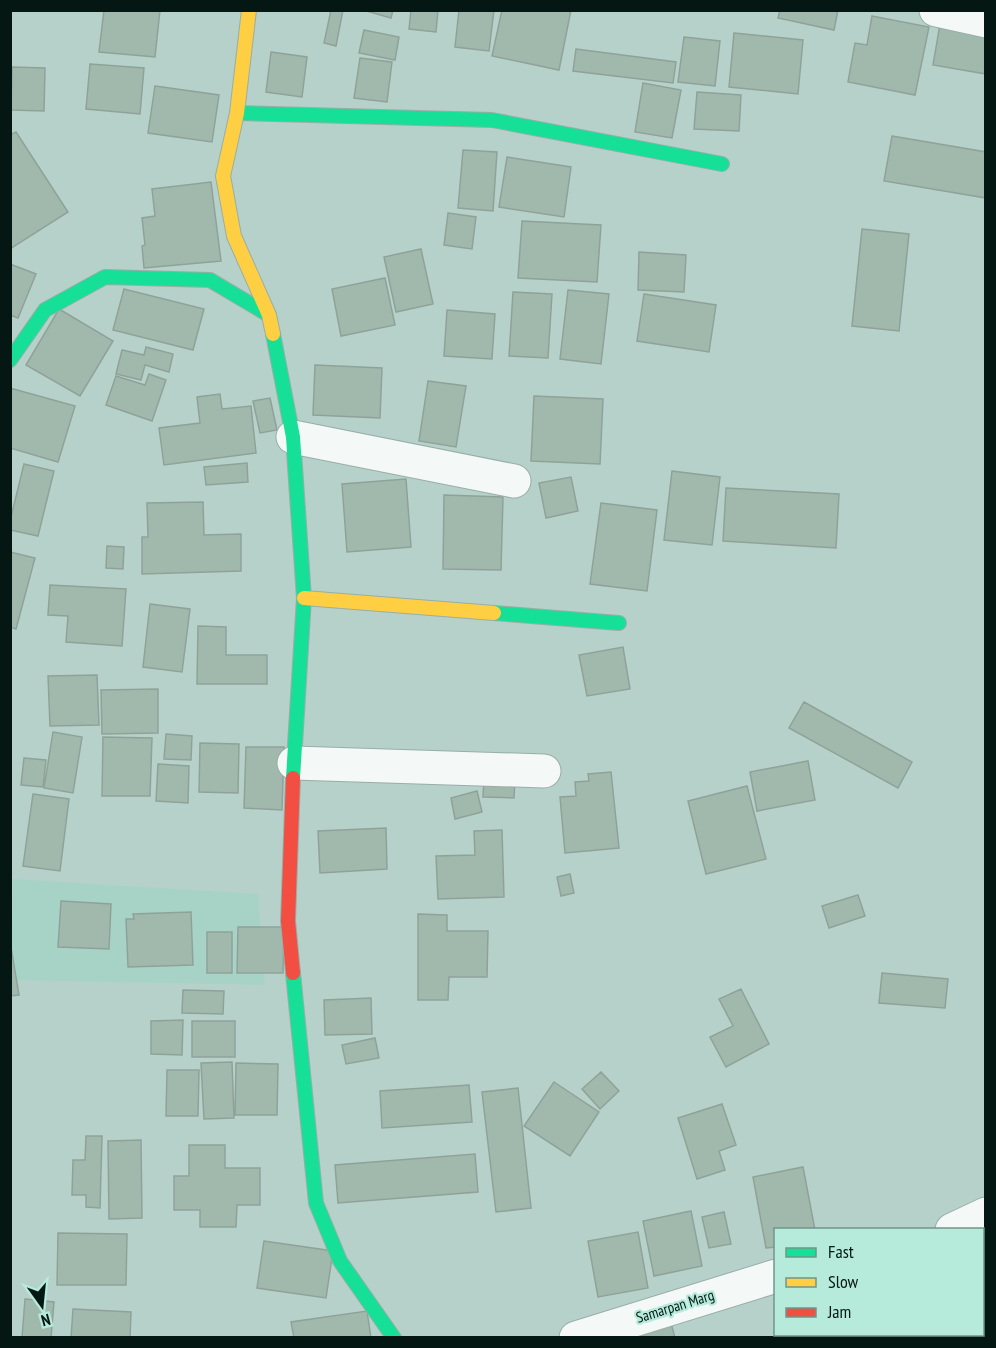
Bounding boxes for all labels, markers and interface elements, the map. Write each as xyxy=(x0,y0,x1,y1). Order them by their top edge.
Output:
legend xyxy=(774,1228,984,1336)
text: Fast xyxy=(828,1240,854,1263)
text: Slow xyxy=(828,1270,859,1293)
north arrow xyxy=(12,1276,72,1336)
street label: Samarpan Marg xyxy=(634,1285,716,1327)
text: Jam xyxy=(827,1300,851,1323)
text: N xyxy=(39,1310,53,1331)

